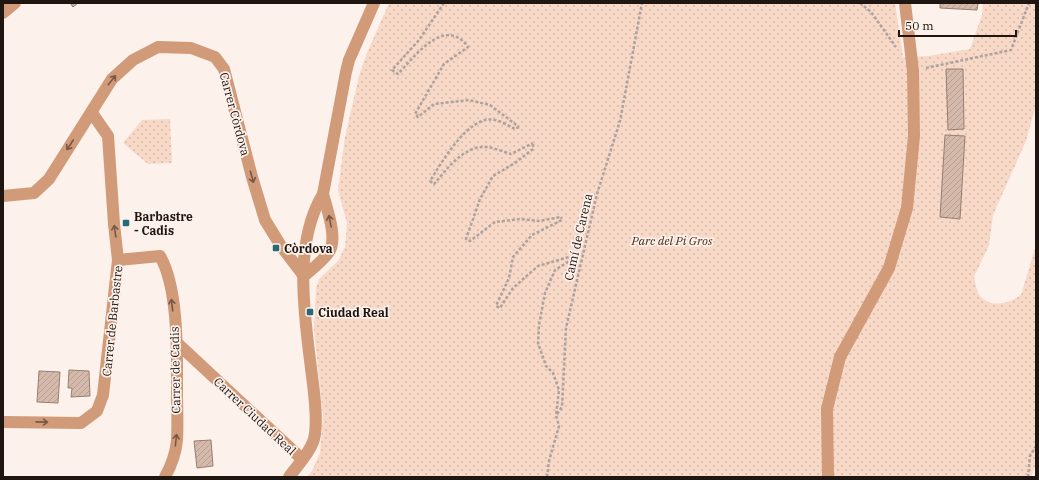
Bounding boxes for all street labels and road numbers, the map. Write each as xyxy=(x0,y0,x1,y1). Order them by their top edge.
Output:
street label: Carrer Còrdova xyxy=(217,71,253,158)
street label: Camí de Carena xyxy=(561,192,595,282)
street label: Carrer de Barbastre xyxy=(99,265,125,377)
street label: Carrer de Cadis xyxy=(167,326,183,414)
street label: Carrer Ciudad Real xyxy=(211,374,299,458)

